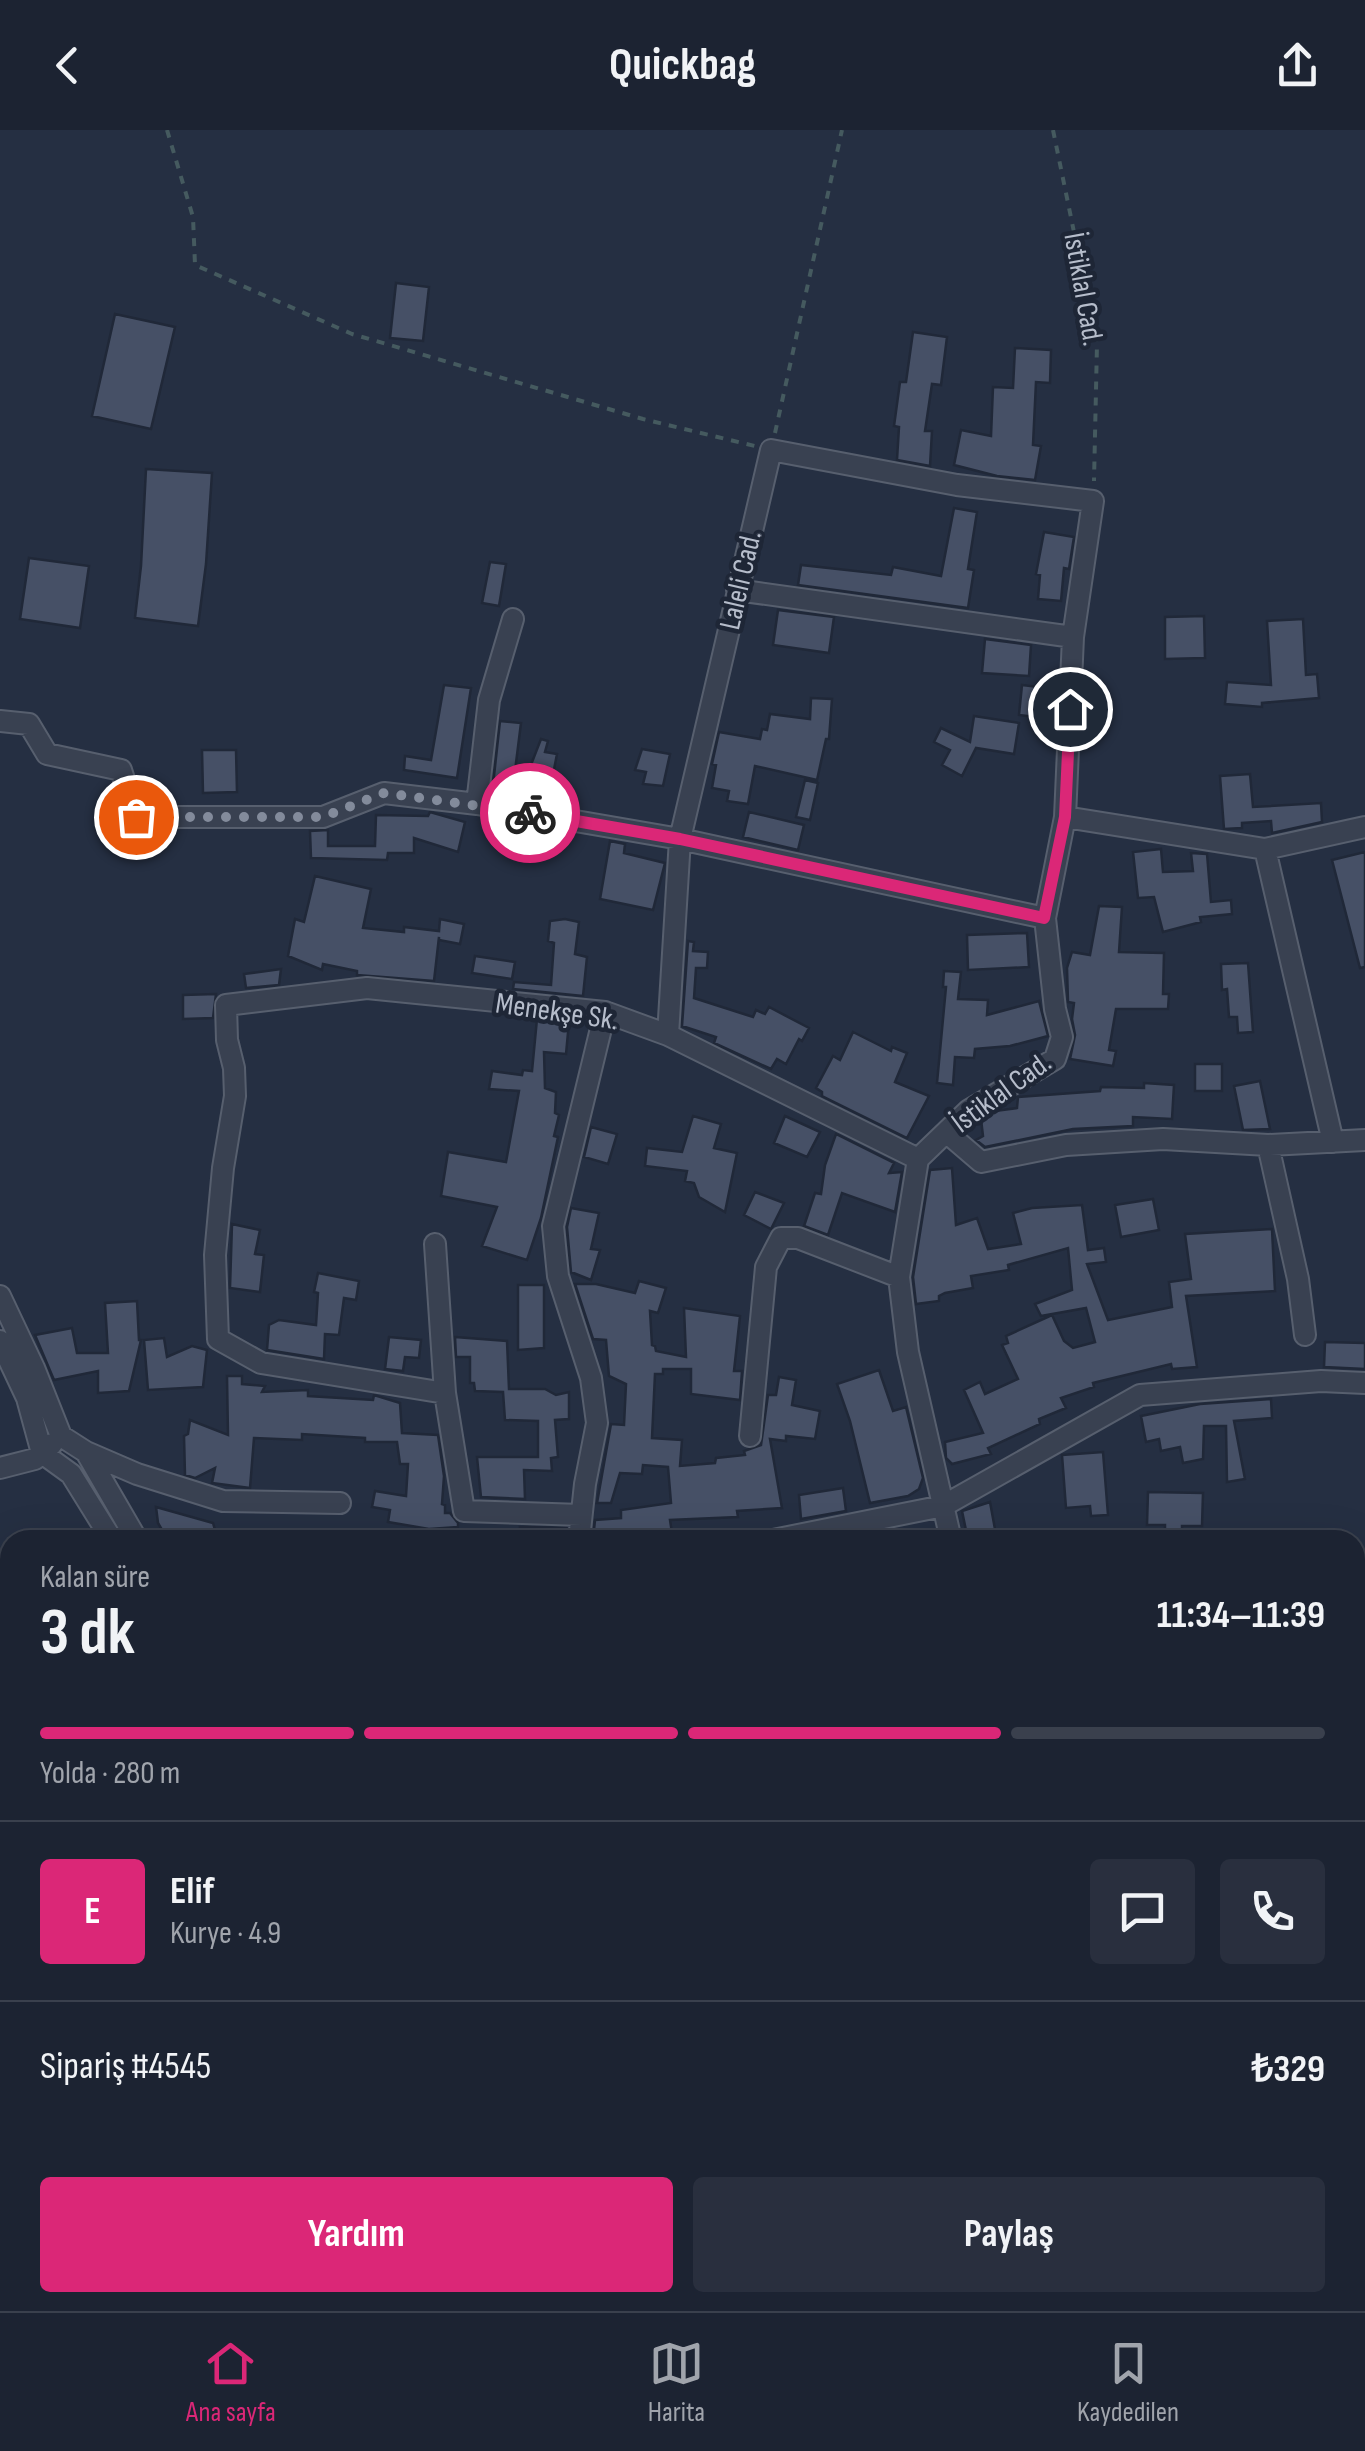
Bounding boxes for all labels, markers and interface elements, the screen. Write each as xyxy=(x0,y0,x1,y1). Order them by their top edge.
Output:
icon: back xyxy=(40,38,95,93)
text: Quickbag xyxy=(609,38,756,93)
icon: share xyxy=(1270,38,1325,93)
street label: İstiklal Cad. xyxy=(1055,230,1111,349)
street label: Laleli Cad. xyxy=(712,527,770,633)
pin xyxy=(1028,667,1113,752)
icon: home xyxy=(1043,682,1098,737)
courier xyxy=(480,763,580,863)
pin xyxy=(94,775,179,860)
icon: bike xyxy=(503,786,558,841)
icon: bag xyxy=(109,790,164,845)
street label: Menekşe Sk. xyxy=(493,986,620,1038)
street label: İstiklal Cad. xyxy=(945,1045,1058,1141)
text: Kalan süre xyxy=(40,1558,150,1597)
text: 11:34–11:39 xyxy=(1157,1593,1325,1638)
text: 3 dk xyxy=(40,1595,135,1673)
text: Yolda · 280 m xyxy=(40,1754,180,1793)
button: chat xyxy=(1090,1859,1195,1964)
button: phone xyxy=(1220,1859,1325,1964)
text: Elif xyxy=(170,1869,214,1914)
text: E xyxy=(84,1889,101,1934)
text: Kurye · 4.9 xyxy=(170,1914,281,1953)
text: Sipariş #4545 xyxy=(40,2044,211,2089)
text: ₺329 xyxy=(1252,2047,1325,2092)
button: Yardım xyxy=(40,2177,673,2292)
button: Paylaş xyxy=(693,2177,1325,2292)
tab: Ana sayfa xyxy=(186,2336,276,2429)
tab: Harita xyxy=(648,2336,705,2429)
tab: Kaydedilen xyxy=(1077,2336,1179,2429)

